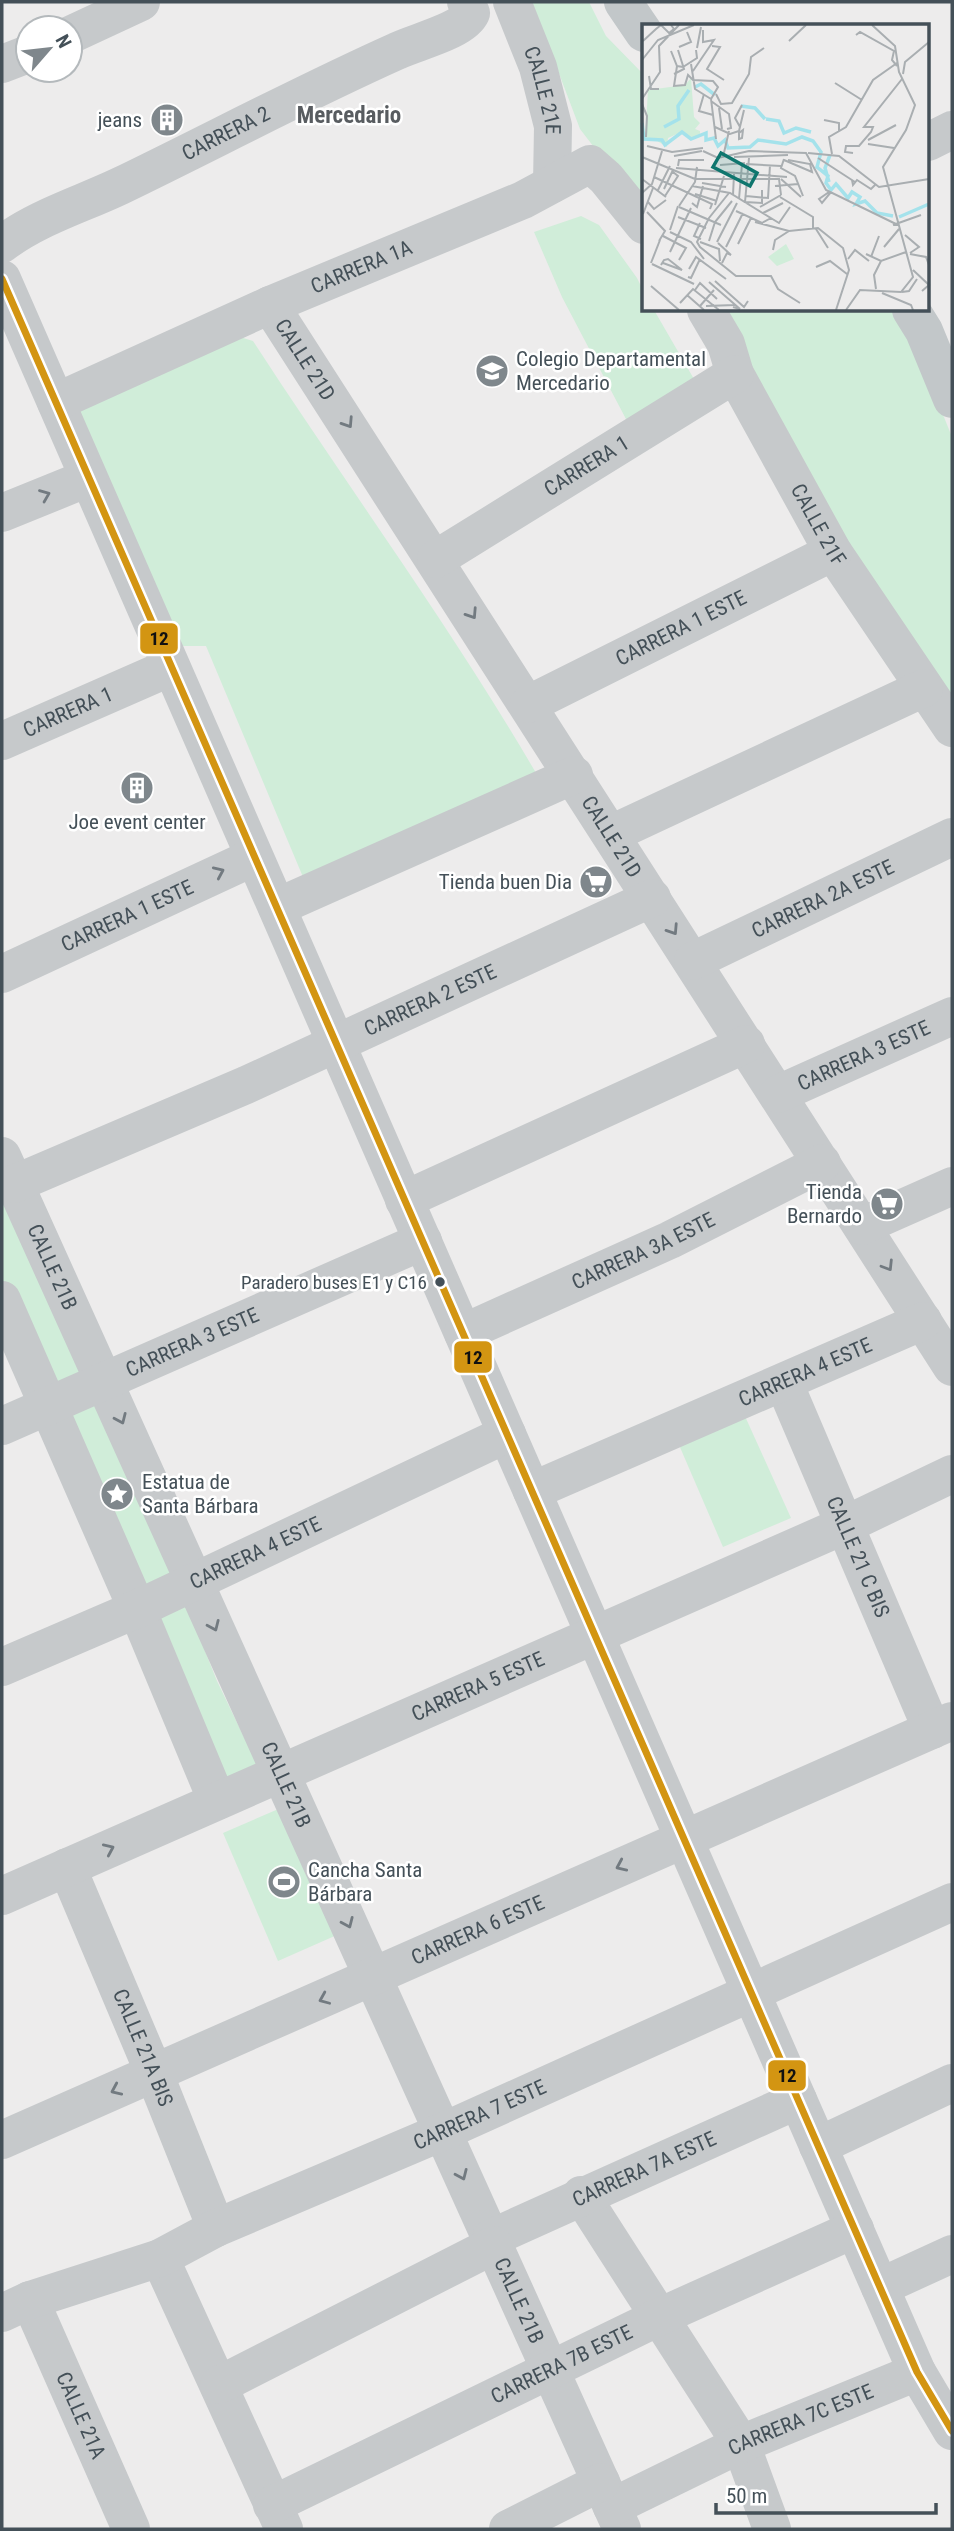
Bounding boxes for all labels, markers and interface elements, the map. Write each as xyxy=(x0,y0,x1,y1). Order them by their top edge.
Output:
north arrow xyxy=(14,14,84,84)
inset map xyxy=(642,24,930,312)
text: N xyxy=(51,31,76,52)
street label: CALLE 21E xyxy=(519,43,565,135)
building icon: jeans xyxy=(148,101,186,139)
street label: CARRERA 2 xyxy=(178,101,274,165)
district label: Mercedario xyxy=(297,102,401,129)
place label: jeans xyxy=(97,108,142,132)
street label: CARRERA 1A xyxy=(307,235,416,299)
street label: CALLE 21D xyxy=(270,314,340,405)
place label: Colegio Departamental Mercedario xyxy=(516,347,706,395)
school or university icon: Colegio Departamental Mercedario xyxy=(473,352,511,390)
one-way arrow xyxy=(340,416,353,429)
street label: CARRERA 1 xyxy=(540,431,633,501)
street label: CALLE 21F xyxy=(786,480,851,570)
one-way arrow xyxy=(38,490,50,504)
street label: CARRERA 1 ESTE xyxy=(612,585,750,671)
one-way arrow xyxy=(463,607,476,620)
line badge: 12 xyxy=(139,622,179,655)
text: 12 xyxy=(149,627,169,650)
street label: CARRERA 1 xyxy=(20,682,116,742)
building icon: Joe event center xyxy=(118,769,156,807)
street label: CALLE 21D xyxy=(577,792,646,882)
place label: Joe event center xyxy=(68,810,206,834)
street label: CARRERA 2A ESTE xyxy=(748,855,898,943)
supermarket icon: Tienda buen Dia xyxy=(577,863,615,901)
one-way arrow xyxy=(212,866,224,880)
place label: Tienda buen Dia xyxy=(439,870,572,894)
street label: CARRERA 1 ESTE xyxy=(57,875,197,957)
one-way arrow xyxy=(665,922,677,935)
street label: CARRERA 2 ESTE xyxy=(360,959,500,1041)
street label: CARRERA 3 ESTE xyxy=(794,1015,934,1096)
place label: Tienda Bernardo xyxy=(787,1180,862,1228)
supermarket icon: Tienda Bernardo xyxy=(868,1185,906,1223)
street label: CARRERA 3A ESTE xyxy=(568,1207,719,1295)
street label: CALLE 21B xyxy=(22,1221,82,1314)
one-way arrow xyxy=(879,1259,892,1272)
place label: Paradero buses E1 y C16 xyxy=(241,1271,427,1294)
marker: Paradero buses E1 y C16 xyxy=(433,1275,447,1289)
street label: CARRERA 3 ESTE xyxy=(122,1303,263,1382)
street label: CARRERA 4 ESTE xyxy=(735,1333,876,1412)
line badge: 12 xyxy=(453,1340,493,1374)
text: 12 xyxy=(463,1346,483,1369)
one-way arrow xyxy=(113,1412,127,1424)
place label: Estatua de Santa Bárbara xyxy=(142,1470,259,1518)
place icon: Estatua de Santa Bárbara xyxy=(98,1475,136,1513)
street label: CALLE 21 C BIS xyxy=(822,1493,895,1621)
street label: CARRERA 4 ESTE xyxy=(186,1512,325,1594)
one-way arrow xyxy=(206,1619,220,1631)
street label: CARRERA 5 ESTE xyxy=(408,1647,548,1726)
street label: CALLE 21B xyxy=(256,1738,316,1832)
one-way arrow xyxy=(102,1843,114,1857)
place label: Cancha Santa Bárbara xyxy=(308,1858,422,1906)
one-way arrow xyxy=(616,1858,628,1872)
sports icon: Cancha Santa Bárbara xyxy=(265,1863,303,1901)
street label: CARRERA 6 ESTE xyxy=(408,1890,548,1970)
one-way arrow xyxy=(340,1916,354,1928)
street label: CALLE 21A BIS xyxy=(108,1985,178,2110)
one-way arrow xyxy=(319,1991,331,2005)
line badge: 12 xyxy=(767,2059,807,2092)
text: 12 xyxy=(777,2064,797,2087)
street label: CARRERA 7 ESTE xyxy=(410,2075,550,2155)
one-way arrow xyxy=(110,2082,123,2096)
street label: CARRERA 7A ESTE xyxy=(569,2126,720,2212)
one-way arrow xyxy=(454,2168,468,2180)
street label: CALLE 21B xyxy=(489,2254,549,2347)
street label: CARRERA 7B ESTE xyxy=(487,2320,636,2409)
street label: CALLE 21A xyxy=(51,2368,110,2462)
street label: CARRERA 7C ESTE xyxy=(724,2379,877,2460)
scale bar xyxy=(716,2472,936,2516)
text: 50 m xyxy=(726,2484,767,2508)

